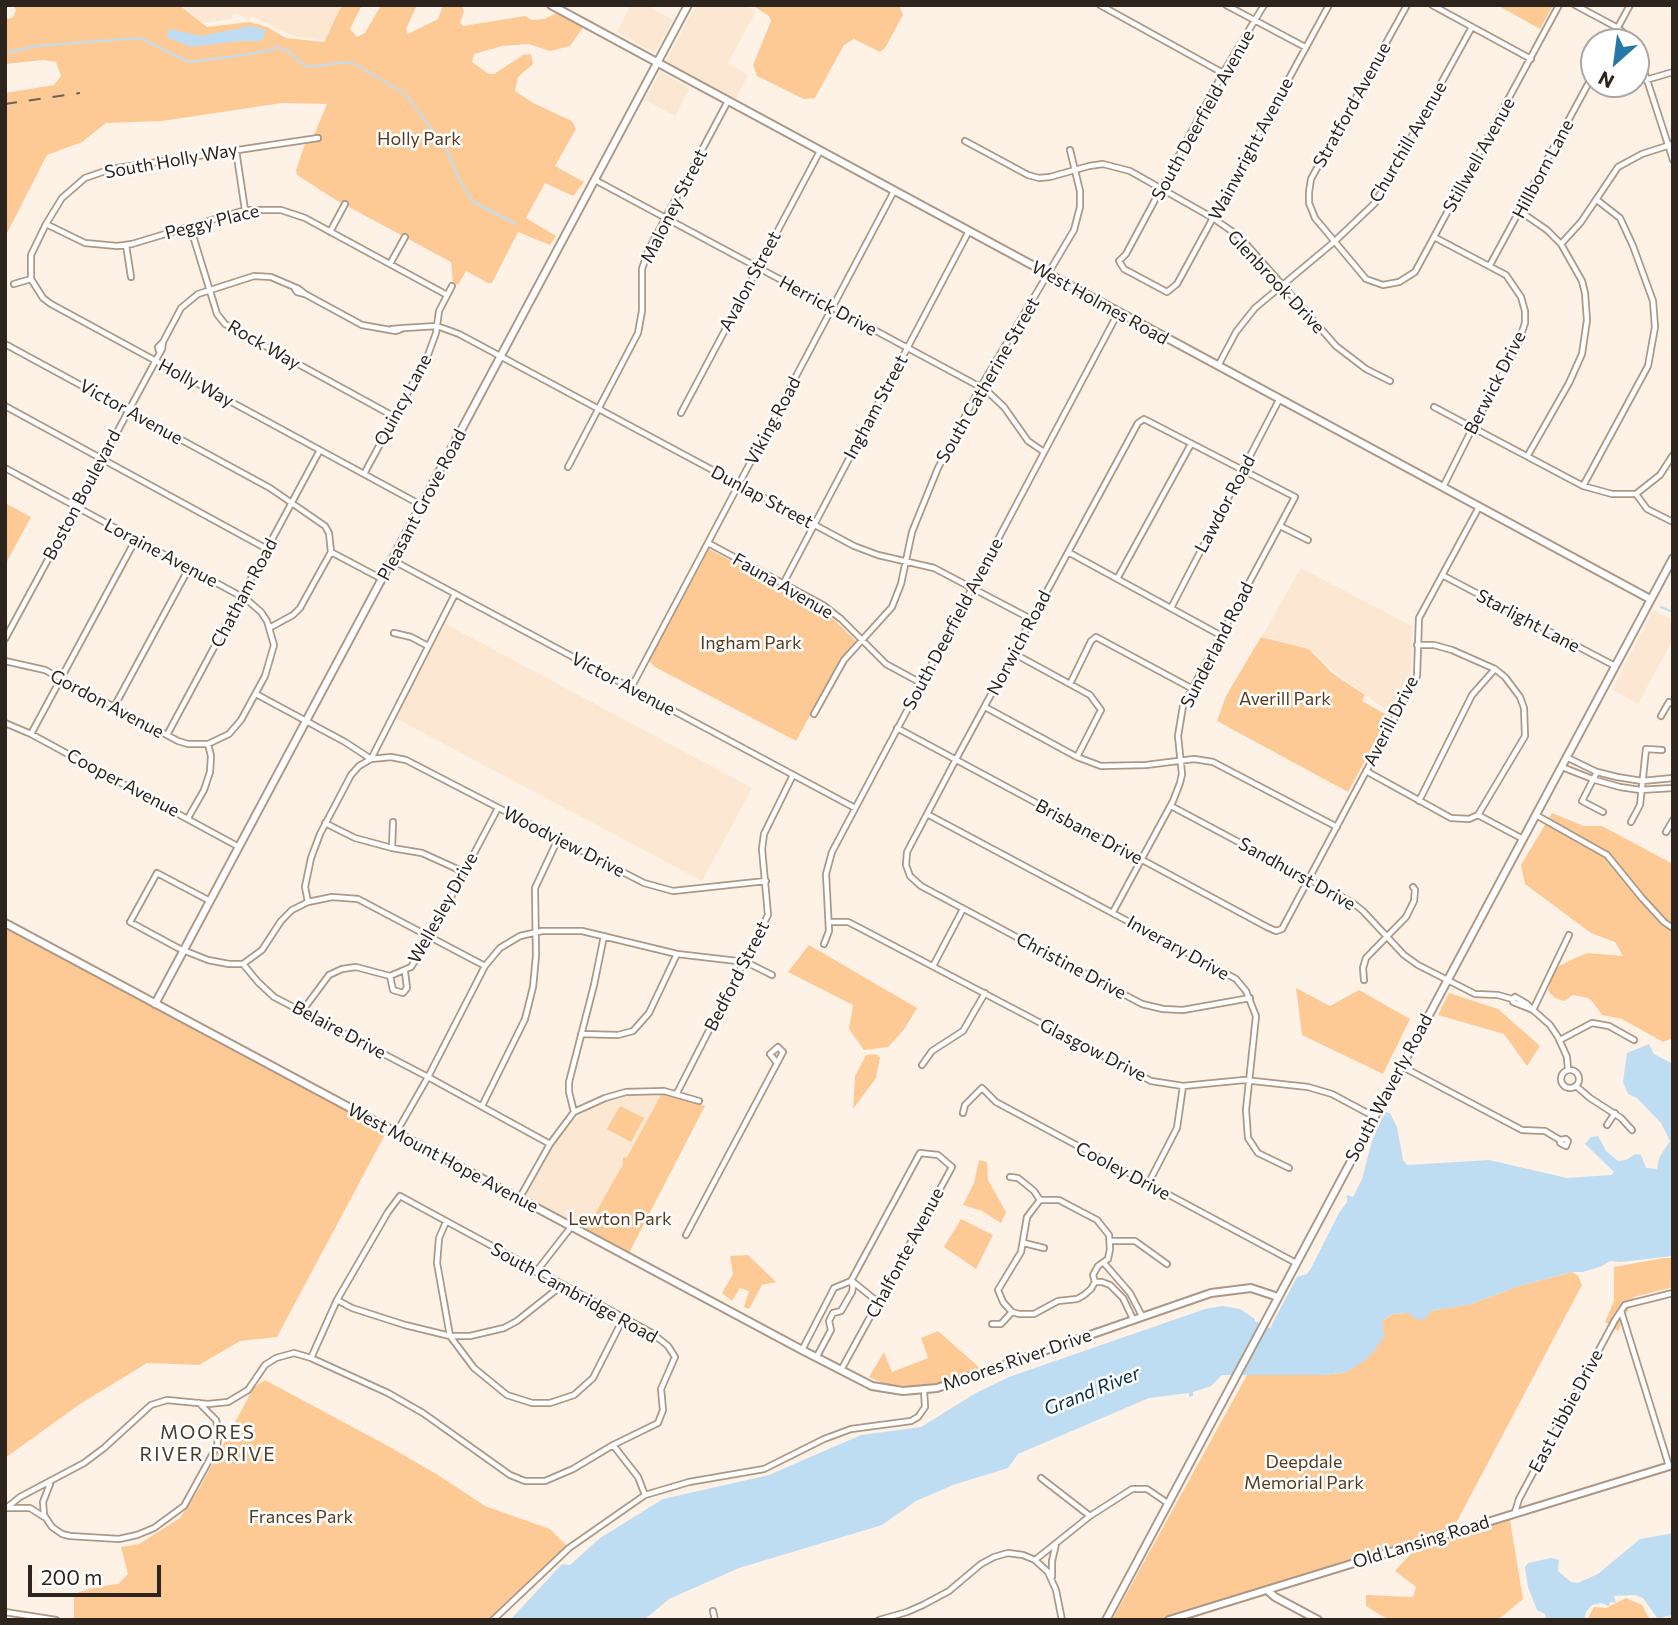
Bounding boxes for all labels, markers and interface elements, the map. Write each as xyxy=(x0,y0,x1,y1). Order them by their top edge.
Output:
street label: South Deerfield Avenue xyxy=(1147,26,1259,204)
north arrow xyxy=(1580,28,1650,98)
street label: Stratford Avenue xyxy=(1309,39,1395,171)
text: N xyxy=(1594,67,1618,94)
street label: Wainwright Avenue xyxy=(1204,74,1298,224)
street label: Churchill Avenue xyxy=(1365,78,1451,206)
street label: Stillwell Avenue xyxy=(1439,94,1519,216)
street label: Hillborn Lane xyxy=(1508,116,1578,222)
park label: Holly Park xyxy=(377,128,461,150)
street label: South Holly Way xyxy=(103,139,239,183)
street label: Maloney Street xyxy=(636,145,712,267)
street label: Peggy Place xyxy=(163,200,261,244)
street label: Glenbrook Drive xyxy=(1223,226,1329,338)
street label: Avalon Street xyxy=(715,227,785,335)
street label: West Holmes Road xyxy=(1028,256,1172,350)
street label: Herrick Drive xyxy=(775,271,881,341)
street label: South Catherine Street xyxy=(932,293,1044,467)
street label: Rock Way xyxy=(224,316,304,374)
street label: Berwick Drive xyxy=(1460,328,1530,438)
street label: Quincy Lane xyxy=(370,350,436,450)
street label: Ingham Street xyxy=(840,351,912,463)
street label: Holly Way xyxy=(155,354,237,412)
street label: Viking Road xyxy=(741,373,805,469)
street label: Victor Avenue xyxy=(76,375,186,449)
street label: Boston Boulevard xyxy=(39,426,125,564)
street label: Pleasant Grove Road xyxy=(373,426,471,584)
street label: Lawdor Road xyxy=(1190,451,1260,557)
street label: Dunlap Street xyxy=(707,461,817,533)
street label: Loraine Avenue xyxy=(101,514,221,592)
street label: South Deerfield Avenue xyxy=(898,534,1008,714)
street label: Chatham Road xyxy=(206,535,282,651)
street label: Fauna Avenue xyxy=(729,548,837,624)
street label: Sunderland Road xyxy=(1176,579,1258,711)
street label: Starlight Lane xyxy=(1473,585,1583,657)
street label: Norwich Road xyxy=(982,587,1056,699)
park label: Ingham Park xyxy=(700,632,802,654)
street label: Victor Avenue xyxy=(567,648,679,720)
street label: Gordon Avenue xyxy=(46,665,168,743)
street label: Averill Drive xyxy=(1359,672,1423,770)
park label: Averill Park xyxy=(1239,688,1331,710)
street label: Cooper Avenue xyxy=(63,744,183,822)
street label: Brisbane Drive xyxy=(1032,795,1146,869)
street label: Woodview Drive xyxy=(500,802,628,882)
street label: Sandhurst Drive xyxy=(1235,833,1359,915)
street label: Wellesley Drive xyxy=(404,849,482,967)
street label: Inverary Drive xyxy=(1123,911,1233,985)
street label: Bedford Street xyxy=(700,917,774,1035)
street label: Christine Drive xyxy=(1012,928,1130,1004)
street label: Belaire Drive xyxy=(288,996,390,1064)
street label: South Waverly Road xyxy=(1341,1010,1437,1166)
street label: Glasgow Drive xyxy=(1036,1014,1150,1086)
street label: West Mount Hope Avenue xyxy=(344,1099,542,1217)
street label: Cooley Drive xyxy=(1072,1137,1174,1205)
street label: Chalfonte Avenue xyxy=(862,1184,948,1322)
park label: Lewton Park xyxy=(568,1208,672,1230)
street label: South Cambridge Road xyxy=(487,1238,661,1348)
street label: Moores River Drive xyxy=(940,1324,1094,1396)
street label: East Libbie Drive xyxy=(1524,1346,1608,1476)
water label: Grand River xyxy=(1041,1361,1143,1421)
district label: MOORES RIVER DRIVE xyxy=(141,1422,275,1466)
park label: Deepdale Memorial Park xyxy=(1244,1451,1364,1494)
park label: Frances Park xyxy=(249,1506,353,1528)
street label: Old Lansing Road xyxy=(1350,1511,1492,1573)
scale bar xyxy=(32,1552,164,1596)
text: 200 m xyxy=(41,1564,102,1589)

